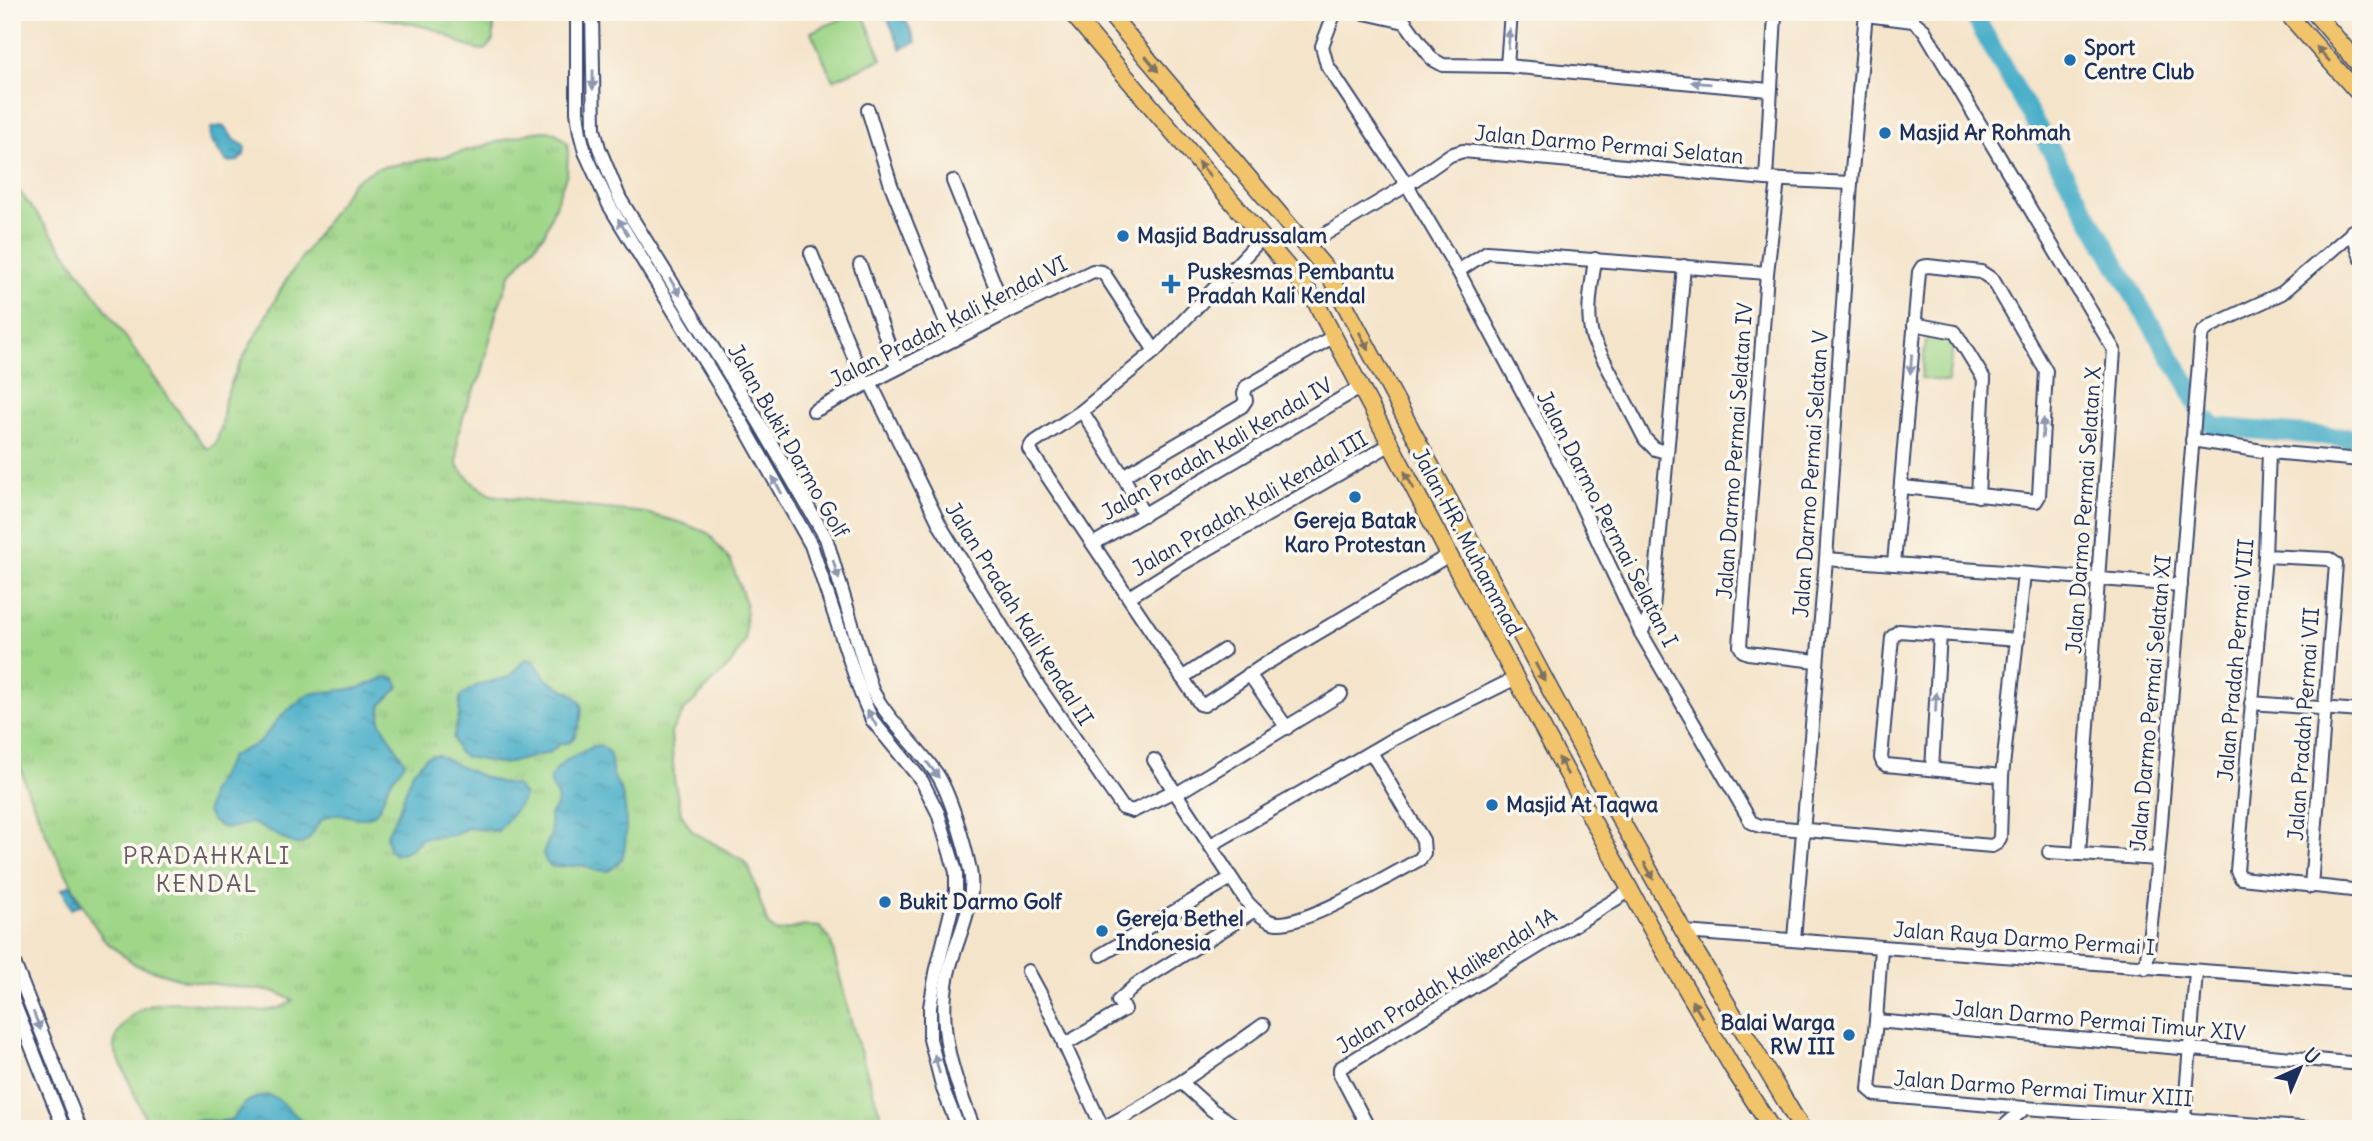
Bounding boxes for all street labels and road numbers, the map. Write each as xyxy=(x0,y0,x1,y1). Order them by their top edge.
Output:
street label: Jalan Darmo Permai Selatan xyxy=(1473,119,1745,170)
street label: Jalan Pradah Kali Kendal VI xyxy=(826,250,1072,393)
street label: Jalan Darmo Permai Selatan IV xyxy=(1711,302,1758,600)
street label: Jalan Darmo Permai Selatan V xyxy=(1787,329,1834,619)
street label: Jalan Bukit Darmo Golf xyxy=(722,339,855,543)
street label: Jalan Darmo Permai Selatan X xyxy=(2060,365,2107,655)
street label: Jalan Pradah Kali Kendal IV xyxy=(1096,371,1337,526)
street label: Jalan Darmo Permai Selatan I xyxy=(1531,386,1684,651)
street label: Jalan Pradah Kali Kendal III xyxy=(1127,425,1372,582)
street label: Jalan HR. Muhammad xyxy=(1407,443,1528,640)
street label: Jalan Pradah Kali Kendal II xyxy=(940,497,1099,730)
street label: Jalan Pradah Permai VIII xyxy=(2211,538,2260,782)
street label: Jalan Darmo Permai Selatan XI xyxy=(2124,554,2177,852)
street label: Jalan Pradah Permai VII xyxy=(2282,606,2325,842)
street label: Jalan Pradah Kalikendal 1A xyxy=(1331,902,1562,1060)
street label: Jalan Raya Darmo Permai I xyxy=(1892,916,2156,961)
street label: Jalan Darmo Permai Timur XIV xyxy=(1951,994,2247,1047)
street label: Jalan Darmo Permai Timur XIII xyxy=(1893,1065,2193,1112)

